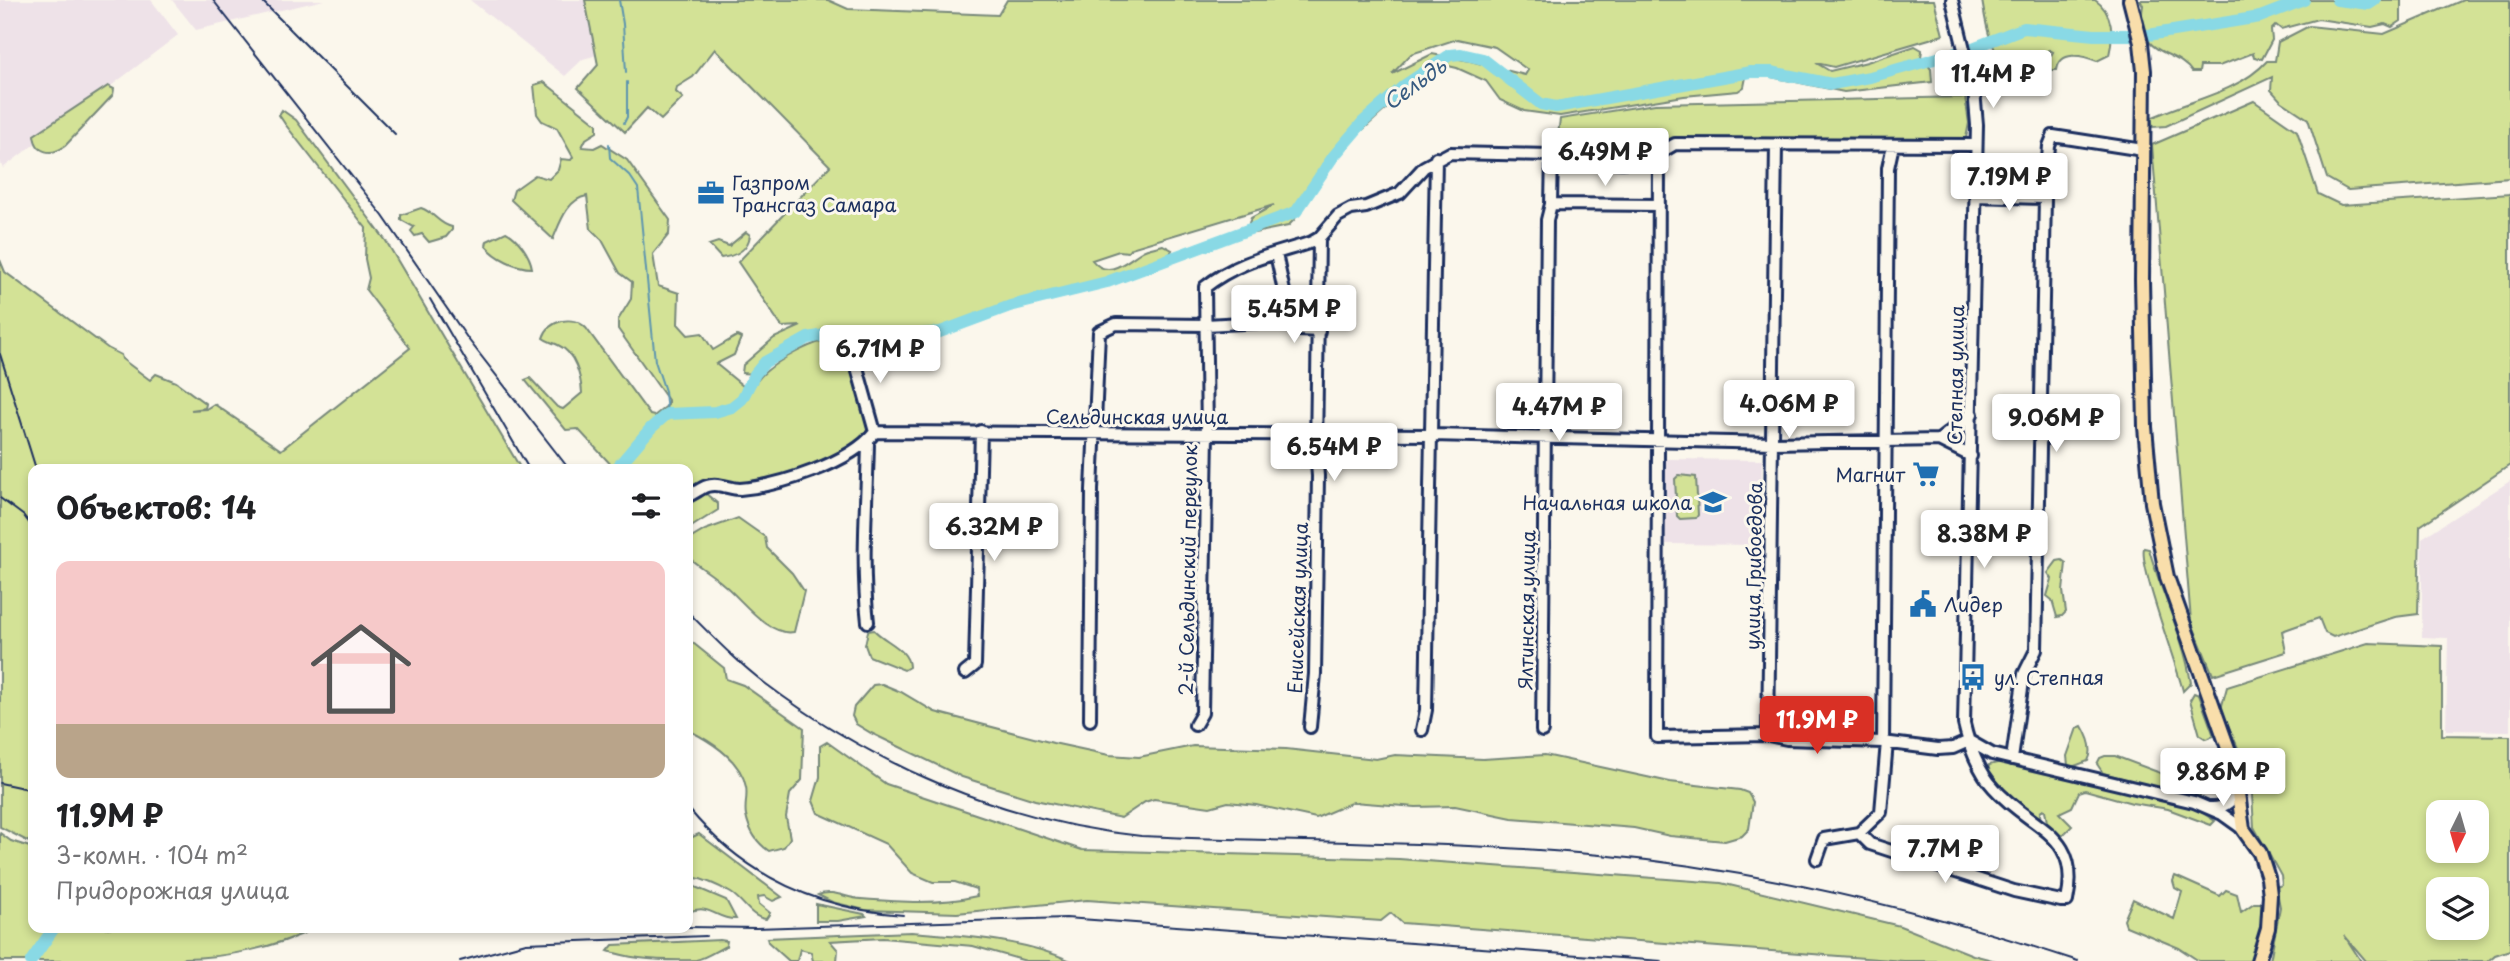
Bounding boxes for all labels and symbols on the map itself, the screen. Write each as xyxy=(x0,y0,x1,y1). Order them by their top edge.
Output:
water label: Сельдь xyxy=(1376,48,1454,117)
pin: 11.4M ₽ xyxy=(1928,50,2058,110)
pin: 6.49M ₽ xyxy=(1540,128,1670,188)
pin: 7.19M ₽ xyxy=(1944,154,2074,213)
place label: Газпром Трансгаз Самара xyxy=(732,168,897,218)
office icon: Газпром Трансгаз Самара xyxy=(696,178,726,208)
pin: 5.45M ₽ xyxy=(1229,286,1359,345)
street label: Степная улица xyxy=(1940,305,1970,445)
pin: 6.71M ₽ xyxy=(815,326,945,385)
pin: 4.06M ₽ xyxy=(1724,380,1854,440)
pin: 4.47M ₽ xyxy=(1494,384,1624,443)
pin: 9.06M ₽ xyxy=(1991,394,2121,454)
street label: Сельдинская улица xyxy=(1046,402,1228,430)
pin: 6.54M ₽ xyxy=(1269,424,1399,483)
street label: 2-й Сельдинский переулок xyxy=(1171,443,1203,696)
supermarket icon: Магнит xyxy=(1911,459,1941,489)
place label: Магнит xyxy=(1835,460,1906,488)
street label: улица Грибоедова xyxy=(1738,481,1768,650)
school or university icon: Начальная школа xyxy=(1698,487,1728,517)
place label: Начальная школа xyxy=(1523,488,1692,516)
pin: 6.32M ₽ xyxy=(929,504,1059,563)
pin: 8.38M ₽ xyxy=(1919,510,2049,570)
street label: Енисейская улица xyxy=(1280,522,1314,694)
street label: Ялтинская улица xyxy=(1511,530,1541,690)
public building icon: Лидер xyxy=(1908,589,1938,619)
place label: Лидер xyxy=(1944,590,2003,618)
bus stop icon: ул. Степная xyxy=(1958,662,1988,692)
place label: ул. Степная xyxy=(1994,663,2104,691)
pin: 11.9M ₽ xyxy=(1752,696,1882,756)
pin: 9.86M ₽ xyxy=(2158,748,2288,808)
north arrow xyxy=(2426,800,2488,863)
pin: 7.7M ₽ xyxy=(1888,826,2002,885)

